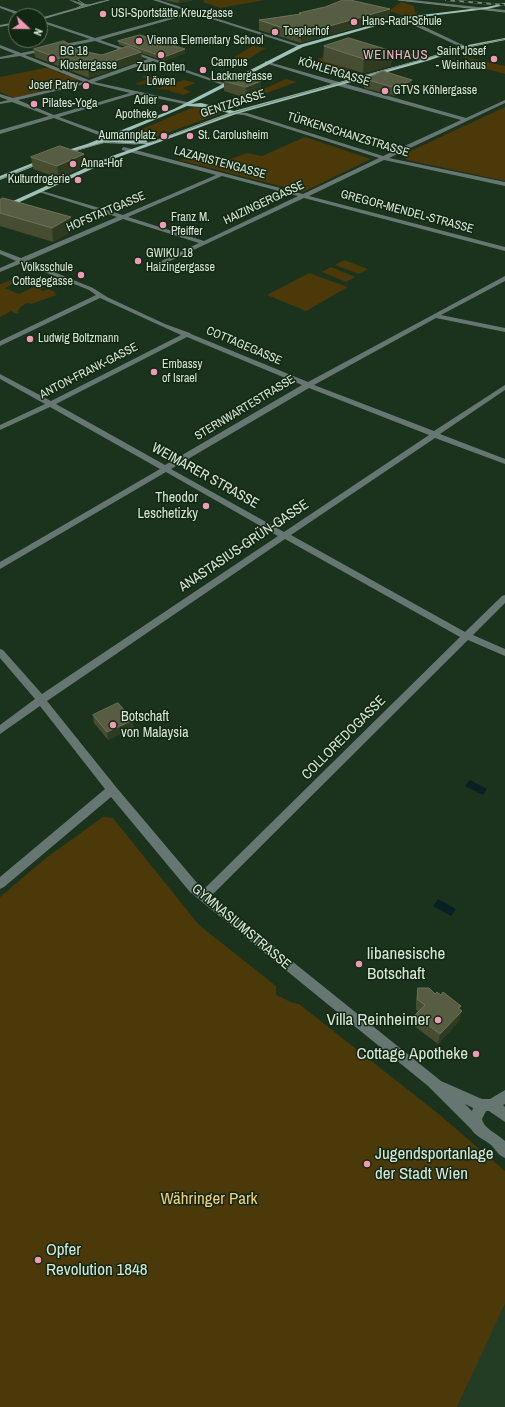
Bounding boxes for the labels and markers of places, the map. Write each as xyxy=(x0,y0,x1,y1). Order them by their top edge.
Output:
place label: USI-Sportstätte Kreuzgasse xyxy=(111,7,233,21)
marker: USI-Sportstätte Kreuzgasse xyxy=(98,9,108,19)
place label: Hans-Radl-Schule xyxy=(362,15,442,29)
marker: Hans-Radl-Schule xyxy=(349,17,359,27)
place label: Toeplerhof xyxy=(283,25,329,39)
marker: Toeplerhof xyxy=(270,27,280,37)
place label: Vienna Elementary School xyxy=(147,34,263,48)
marker: Vienna Elementary School xyxy=(134,36,144,46)
place label: BG 18 Klostergasse xyxy=(60,45,117,73)
place label: Saint Josef - Weinhaus xyxy=(436,45,486,73)
marker: Zum Roten Löwen xyxy=(156,50,166,60)
marker: BG 18 Klostergasse xyxy=(47,54,57,64)
marker: Saint Josef - Weinhaus xyxy=(489,54,499,64)
place label: Campus Lacknergasse xyxy=(211,56,272,84)
place label: Zum Roten Löwen xyxy=(137,61,185,89)
marker: Campus Lacknergasse xyxy=(198,65,208,75)
place label: Josef Patry xyxy=(29,79,78,93)
marker: Josef Patry xyxy=(81,81,91,91)
place label: GTVS Köhlergasse xyxy=(393,84,477,98)
marker: GTVS Köhlergasse xyxy=(380,86,390,96)
place label: Adler Apotheke xyxy=(115,94,157,122)
place label: Pilates-Yoga xyxy=(42,97,98,111)
marker: Pilates-Yoga xyxy=(29,99,39,109)
marker: Adler Apotheke xyxy=(160,103,170,113)
place label: Aumannplatz xyxy=(99,129,156,143)
place label: St. Carolusheim xyxy=(198,129,269,143)
marker: Aumannplatz xyxy=(159,131,169,141)
marker: St. Carolusheim xyxy=(185,131,195,141)
place label: Anna-Hof xyxy=(81,157,123,171)
marker: Anna-Hof xyxy=(68,159,78,169)
place label: Kulturdrogerie xyxy=(8,173,70,187)
marker: Kulturdrogerie xyxy=(73,175,83,185)
place label: Franz M. Pfeiffer xyxy=(171,211,210,239)
marker: Franz M. Pfeiffer xyxy=(158,220,168,230)
place label: GWIKU 18 Haizingergasse xyxy=(146,247,215,275)
marker: GWIKU 18 Haizingergasse xyxy=(133,256,143,266)
place label: Volksschule Cottagegasse xyxy=(12,261,73,289)
marker: Volksschule Cottagegasse xyxy=(76,270,86,280)
place label: Ludwig Boltzmann xyxy=(38,332,119,346)
marker: Ludwig Boltzmann xyxy=(25,334,35,344)
place label: Embassy of Israel xyxy=(162,358,202,386)
marker: Embassy of Israel xyxy=(149,367,159,377)
place label: Theodor Leschetizky xyxy=(137,490,198,522)
marker: Theodor Leschetizky xyxy=(201,501,211,511)
place label: Botschaft von Malaysia xyxy=(121,709,189,742)
marker: Botschaft von Malaysia xyxy=(108,720,118,730)
place label: libanesische Botschaft xyxy=(367,944,445,984)
marker: libanesische Botschaft xyxy=(354,959,364,969)
place label: Villa Reinheimer xyxy=(326,1010,430,1030)
marker: Villa Reinheimer xyxy=(433,1015,443,1025)
place label: Cottage Apotheke xyxy=(356,1044,468,1064)
marker: Cottage Apotheke xyxy=(471,1049,481,1059)
place label: Jugendsportanlage der Stadt Wien xyxy=(375,1144,494,1184)
marker: Jugendsportanlage der Stadt Wien xyxy=(362,1159,372,1169)
place label: Opfer Revolution 1848 xyxy=(46,1240,148,1280)
marker: Opfer Revolution 1848 xyxy=(33,1255,43,1265)

